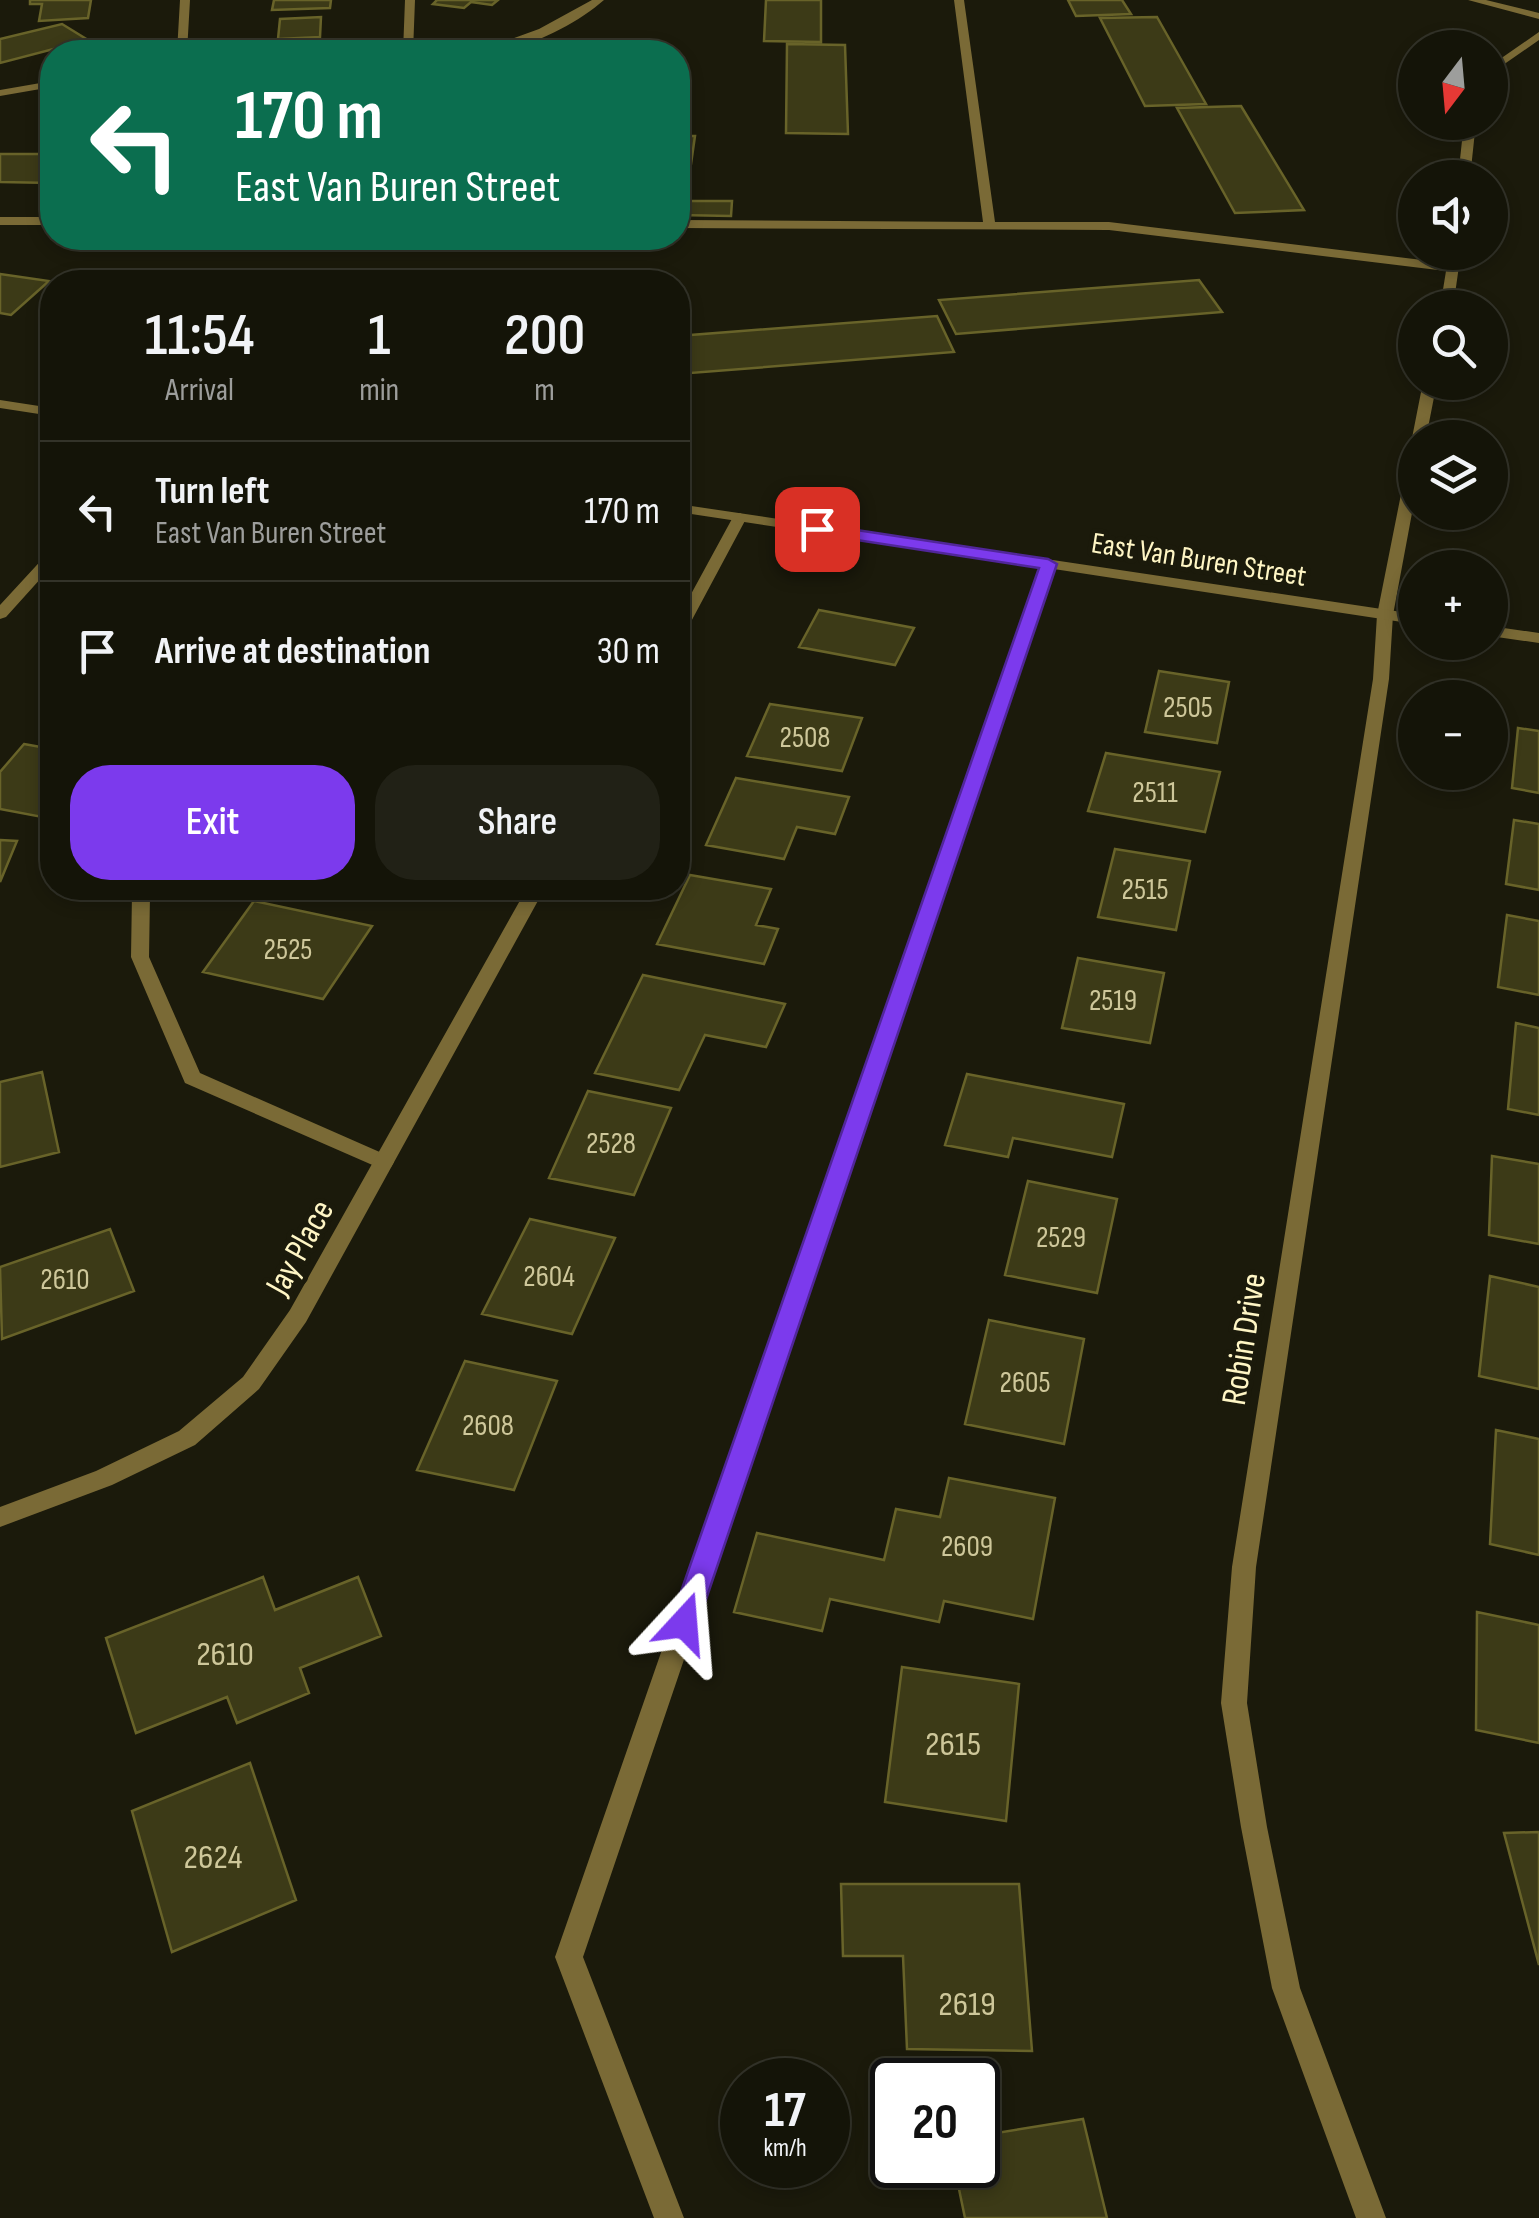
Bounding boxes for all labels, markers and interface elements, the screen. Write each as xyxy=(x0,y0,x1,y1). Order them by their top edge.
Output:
north arrow xyxy=(1398,30,1508,140)
map controls xyxy=(1398,30,1508,790)
text: 170 m xyxy=(235,75,383,159)
icon: left xyxy=(70,80,200,210)
text: East Van Buren Street xyxy=(235,160,560,215)
button: sound xyxy=(1398,160,1508,270)
button: search xyxy=(1398,290,1508,400)
text: 11:54 xyxy=(145,300,254,372)
text: 1 xyxy=(368,300,390,372)
text: 200 xyxy=(504,300,585,372)
text: Arrival xyxy=(165,371,234,410)
text: min xyxy=(359,371,399,410)
text: m xyxy=(534,371,555,410)
button: layers xyxy=(1398,420,1508,530)
text: Turn left xyxy=(155,469,269,514)
icon: left xyxy=(70,484,125,539)
pin xyxy=(775,487,860,572)
text: 170 m xyxy=(584,489,660,534)
icon: arrive xyxy=(790,502,845,557)
text: East Van Buren Street xyxy=(155,514,386,553)
street label: East Van Buren Street xyxy=(1089,525,1309,595)
button: + xyxy=(1398,550,1508,660)
icon: arrive xyxy=(70,624,125,679)
text: Arrive at destination xyxy=(155,629,430,674)
text: 30 m xyxy=(597,629,660,674)
button: − xyxy=(1398,680,1508,790)
house number: 2505 xyxy=(1163,690,1213,726)
house number: 2508 xyxy=(780,720,830,756)
button: Exit xyxy=(70,765,355,880)
button: Share xyxy=(375,765,660,880)
house number: 2511 xyxy=(1132,775,1178,811)
house number: 2515 xyxy=(1122,872,1168,908)
house number: 2525 xyxy=(264,932,312,968)
house number: 2519 xyxy=(1089,983,1137,1019)
house number: 2528 xyxy=(586,1126,636,1162)
street label: Jay Place xyxy=(256,1193,344,1304)
house number: 2529 xyxy=(1036,1220,1086,1256)
house number: 2604 xyxy=(523,1259,575,1295)
house number: 2610 xyxy=(40,1262,90,1298)
street label: Robin Drive xyxy=(1213,1270,1276,1408)
house number: 2605 xyxy=(1000,1365,1050,1401)
house number: 2608 xyxy=(462,1408,514,1444)
house number: 2609 xyxy=(941,1529,993,1565)
position arrow xyxy=(632,1571,736,1675)
house number: 2610 xyxy=(196,1633,254,1676)
house number: 2615 xyxy=(925,1723,981,1766)
house number: 2624 xyxy=(184,1836,242,1879)
house number: 2619 xyxy=(938,1983,996,2026)
speed limit sign: 20 xyxy=(870,2058,1000,2188)
text: 17 xyxy=(764,2081,806,2141)
text: km/h xyxy=(763,2133,807,2164)

